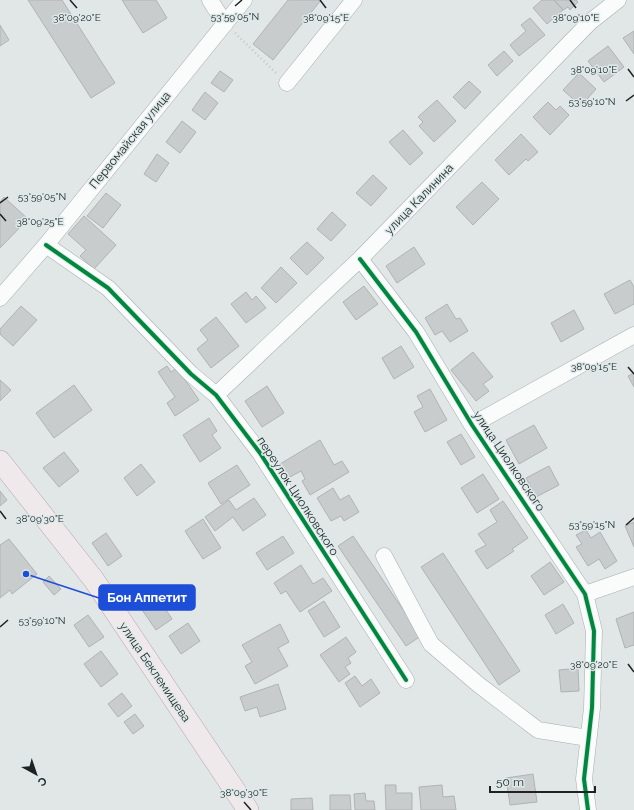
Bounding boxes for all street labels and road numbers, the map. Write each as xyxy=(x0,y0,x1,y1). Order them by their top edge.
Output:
street label: Первомайская улица xyxy=(87,89,173,191)
street label: улица Калинина xyxy=(382,161,456,237)
street label: улица Циолковского xyxy=(470,408,548,514)
street label: переулок Циолковского xyxy=(254,434,342,558)
street label: улица Беклемищева xyxy=(116,619,194,725)

